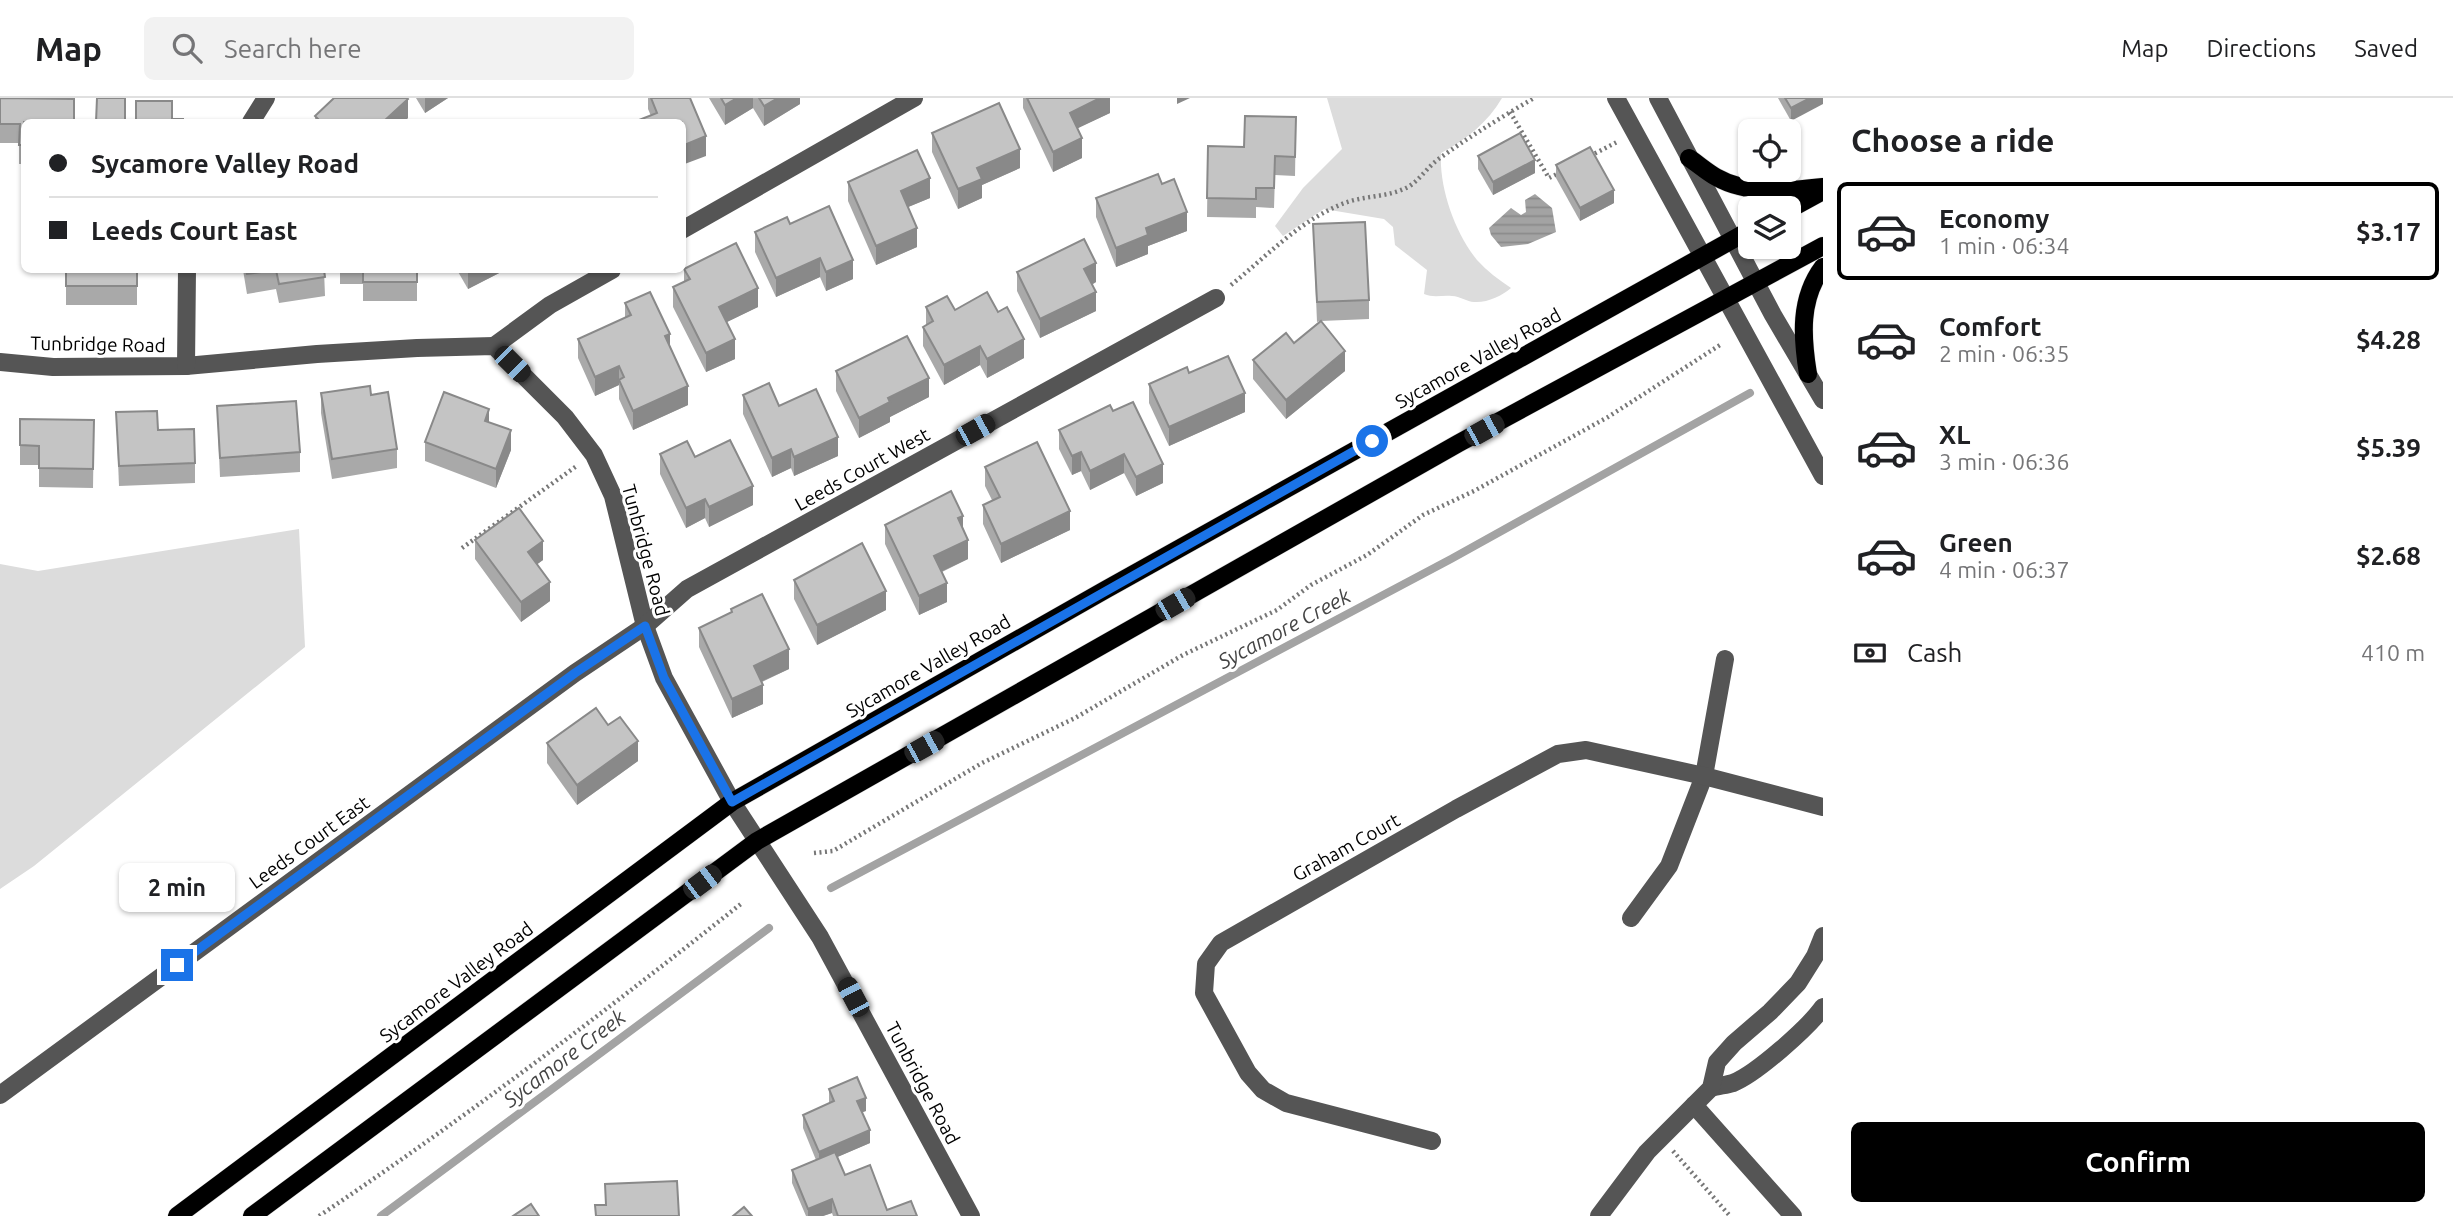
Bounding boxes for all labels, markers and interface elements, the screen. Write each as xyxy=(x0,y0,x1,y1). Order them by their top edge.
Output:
search box xyxy=(144,17,634,80)
icon: search xyxy=(168,29,206,67)
text: Map xyxy=(35,30,102,67)
text: Search here xyxy=(224,34,362,63)
text: Map xyxy=(2121,35,2168,62)
text: Directions xyxy=(2206,35,2316,62)
text: Saved xyxy=(2354,35,2418,62)
map controls xyxy=(1738,119,1801,259)
button: locate xyxy=(1738,119,1801,182)
text: Choose a ride xyxy=(1851,122,2054,158)
text: Sycamore Valley Road xyxy=(91,149,359,178)
button: layers xyxy=(1738,196,1801,259)
icon: car xyxy=(1855,200,1918,263)
text: Economy xyxy=(1939,204,2049,233)
text: Leeds Court East xyxy=(91,216,297,245)
text: $3.17 xyxy=(2356,217,2421,246)
text: 1 min · 06:34 xyxy=(1939,233,2070,258)
street label: Sycamore Valley Road xyxy=(1391,303,1565,413)
icon: car xyxy=(1855,308,1918,371)
text: Comfort xyxy=(1939,312,2042,341)
text: $4.28 xyxy=(2356,325,2421,354)
street label: Tunbridge Road xyxy=(30,332,166,356)
text: 2 min · 06:35 xyxy=(1939,341,2070,366)
car xyxy=(490,342,535,386)
car xyxy=(952,411,999,449)
car xyxy=(1461,411,1508,449)
icon: car xyxy=(1855,416,1918,479)
text: XL xyxy=(1939,420,1970,449)
street label: Leeds Court West xyxy=(791,423,934,515)
route start xyxy=(1356,425,1388,457)
text: $5.39 xyxy=(2356,433,2421,462)
text: 3 min · 06:36 xyxy=(1939,449,2070,474)
street label: Tunbridge Road xyxy=(618,482,674,618)
icon: car xyxy=(1855,524,1918,587)
text: Green xyxy=(1939,528,2013,557)
text: $2.68 xyxy=(2356,541,2421,570)
text: 4 min · 06:37 xyxy=(1939,557,2070,582)
water label: Sycamore Creek xyxy=(1213,583,1354,673)
car xyxy=(1152,584,1199,624)
street label: Sycamore Valley Road xyxy=(842,610,1014,722)
icon: cash xyxy=(1851,634,1889,672)
text: Cash xyxy=(1907,638,1962,667)
text: 410 m xyxy=(2361,640,2425,665)
car xyxy=(901,728,948,766)
street label: Leeds Court East xyxy=(245,791,374,893)
street label: Graham Court xyxy=(1289,808,1404,886)
car xyxy=(679,861,726,903)
callout: 2 min xyxy=(119,864,235,912)
text: 2 min xyxy=(148,875,206,900)
street label: Sycamore Valley Road xyxy=(375,917,537,1047)
route end xyxy=(161,949,193,981)
car xyxy=(834,974,873,1020)
water label: Sycamore Creek xyxy=(497,1004,630,1112)
street label: Tunbridge Road xyxy=(882,1018,964,1148)
button: Confirm xyxy=(1851,1122,2425,1202)

